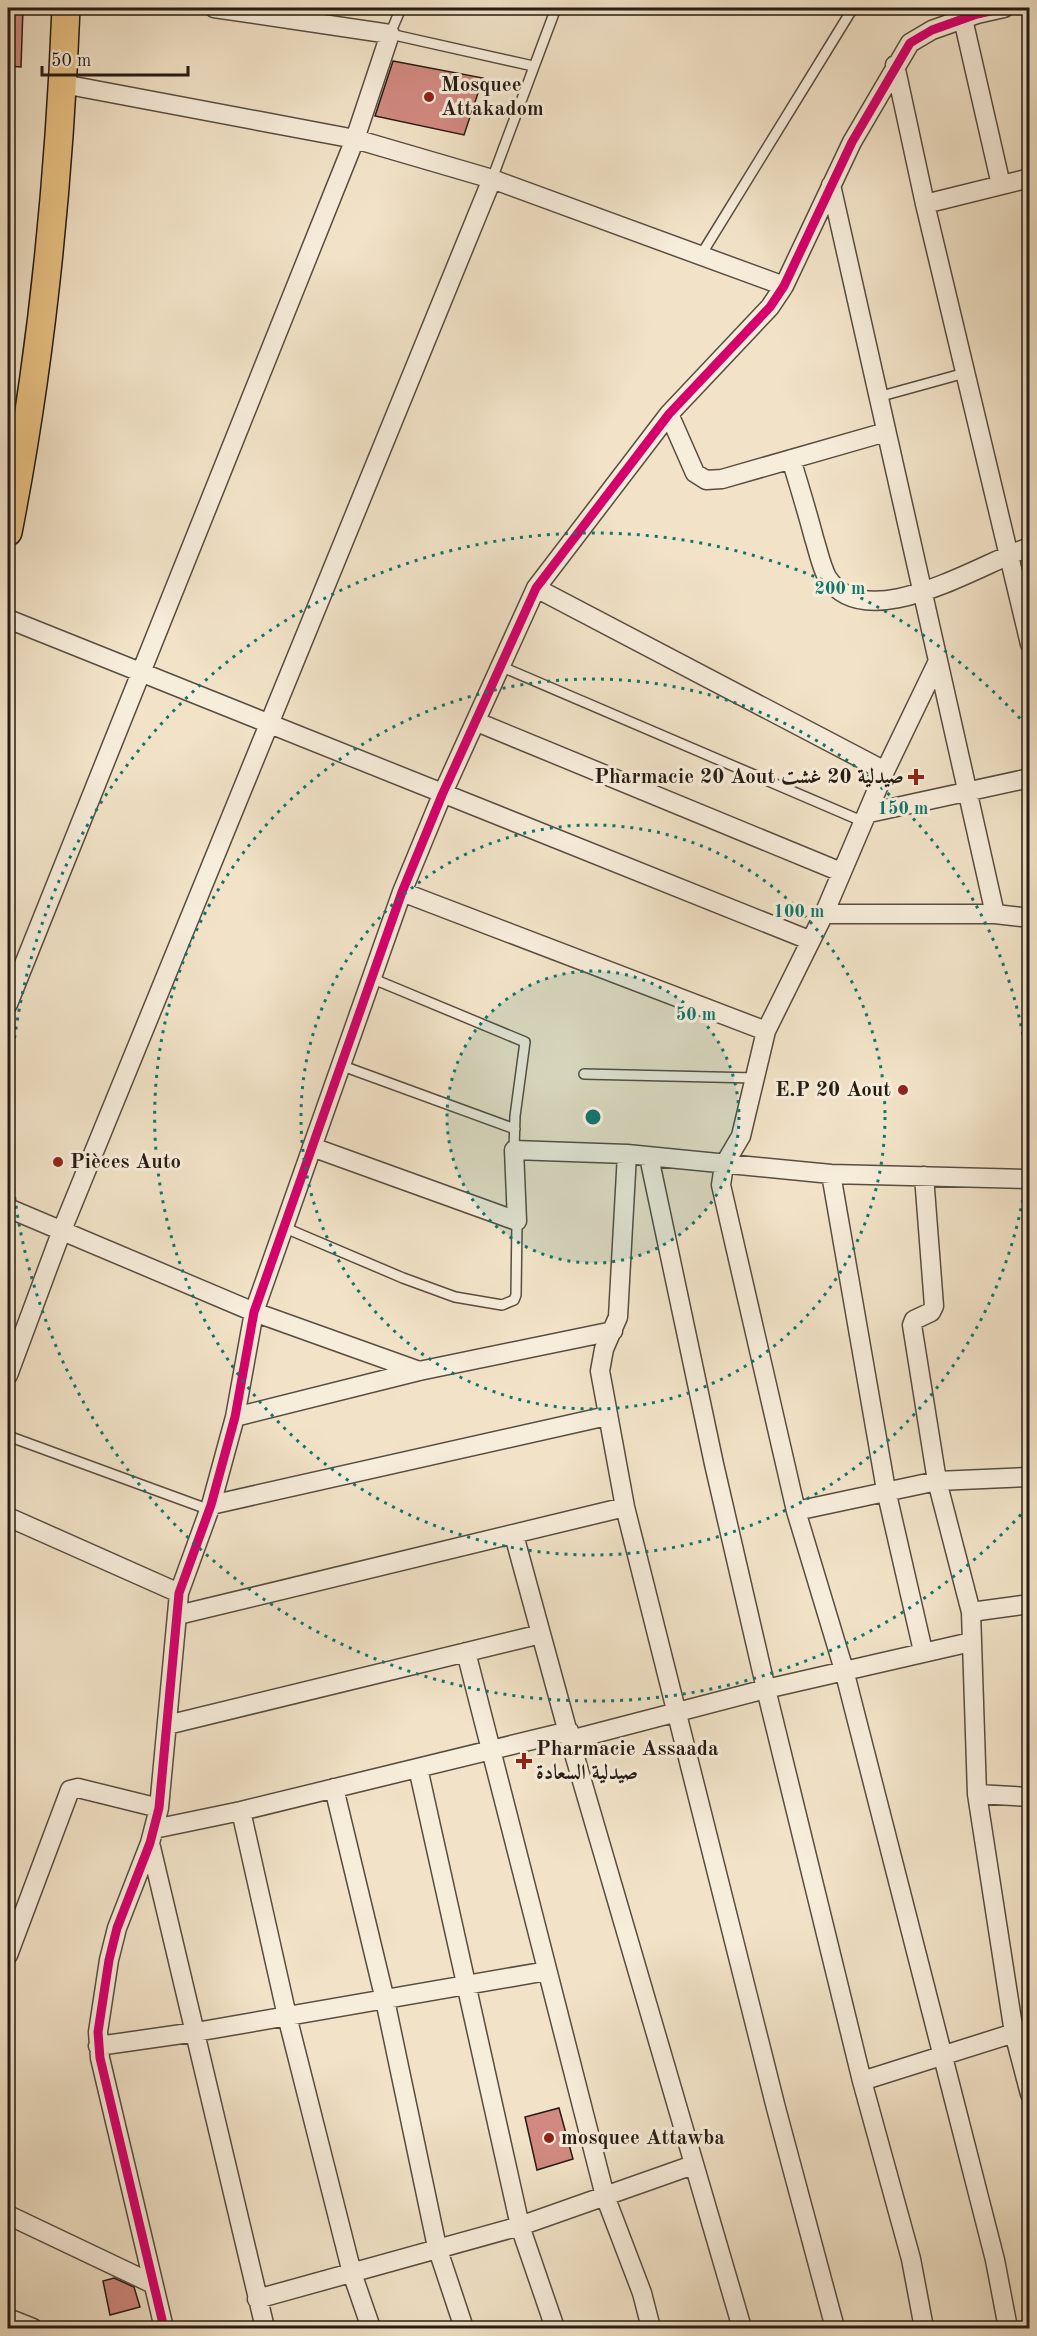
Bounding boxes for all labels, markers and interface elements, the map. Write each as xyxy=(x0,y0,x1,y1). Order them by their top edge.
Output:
scale bar xyxy=(42,39,188,77)
text: 50 m xyxy=(51,52,91,70)
place label: Mosquee Attakadom xyxy=(441,75,544,120)
marker: Mosquee Attakadom xyxy=(422,90,436,104)
text: 200 m xyxy=(815,580,865,598)
place label: Pharmacie 20 Aout صيدلية 20 غشت xyxy=(594,767,904,788)
marker: Pharmacie 20 Aout صيدلية 20 غشت xyxy=(909,770,923,784)
text: 150 m xyxy=(878,800,928,818)
text: 100 m xyxy=(774,903,824,921)
text: 50 m xyxy=(676,1006,716,1024)
place label: E.P 20 Aout xyxy=(775,1080,891,1101)
marker: E.P 20 Aout xyxy=(896,1083,910,1097)
centre of rings xyxy=(583,1107,603,1127)
place label: Pièces Auto xyxy=(70,1152,181,1173)
marker: Pièces Auto xyxy=(51,1155,65,1169)
place label: Pharmacie Assaada صيدلية السعادة xyxy=(536,1739,719,1784)
marker: Pharmacie Assaada صيدلية السعادة xyxy=(517,1754,531,1768)
place label: mosquee Attawba xyxy=(561,2128,725,2149)
marker: mosquee Attawba xyxy=(542,2131,556,2145)

